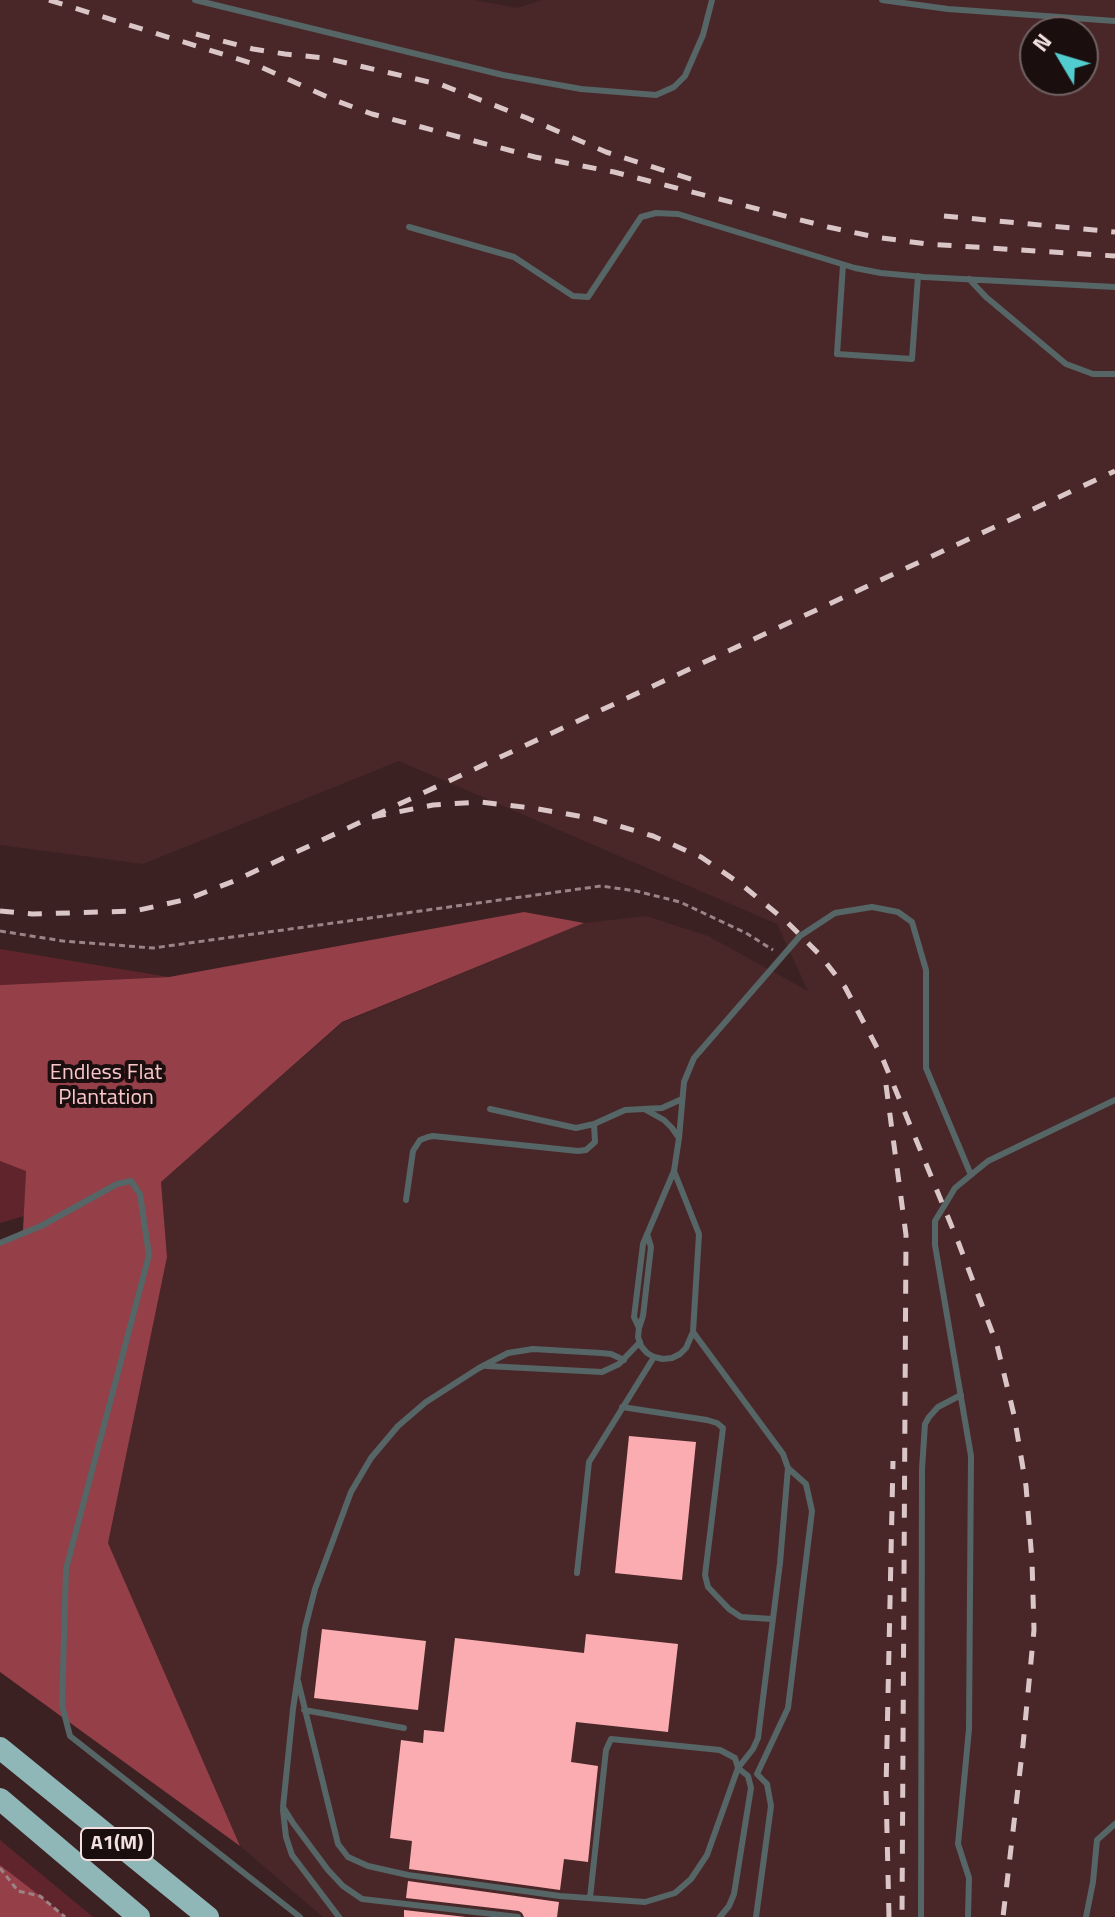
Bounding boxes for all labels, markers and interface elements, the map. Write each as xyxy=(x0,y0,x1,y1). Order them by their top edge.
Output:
north arrow xyxy=(1019,16,1099,96)
text: N xyxy=(1024,26,1060,59)
park label: Endless Flat Plantation xyxy=(50,1061,162,1112)
road number: A1(M) xyxy=(81,1828,153,1860)

